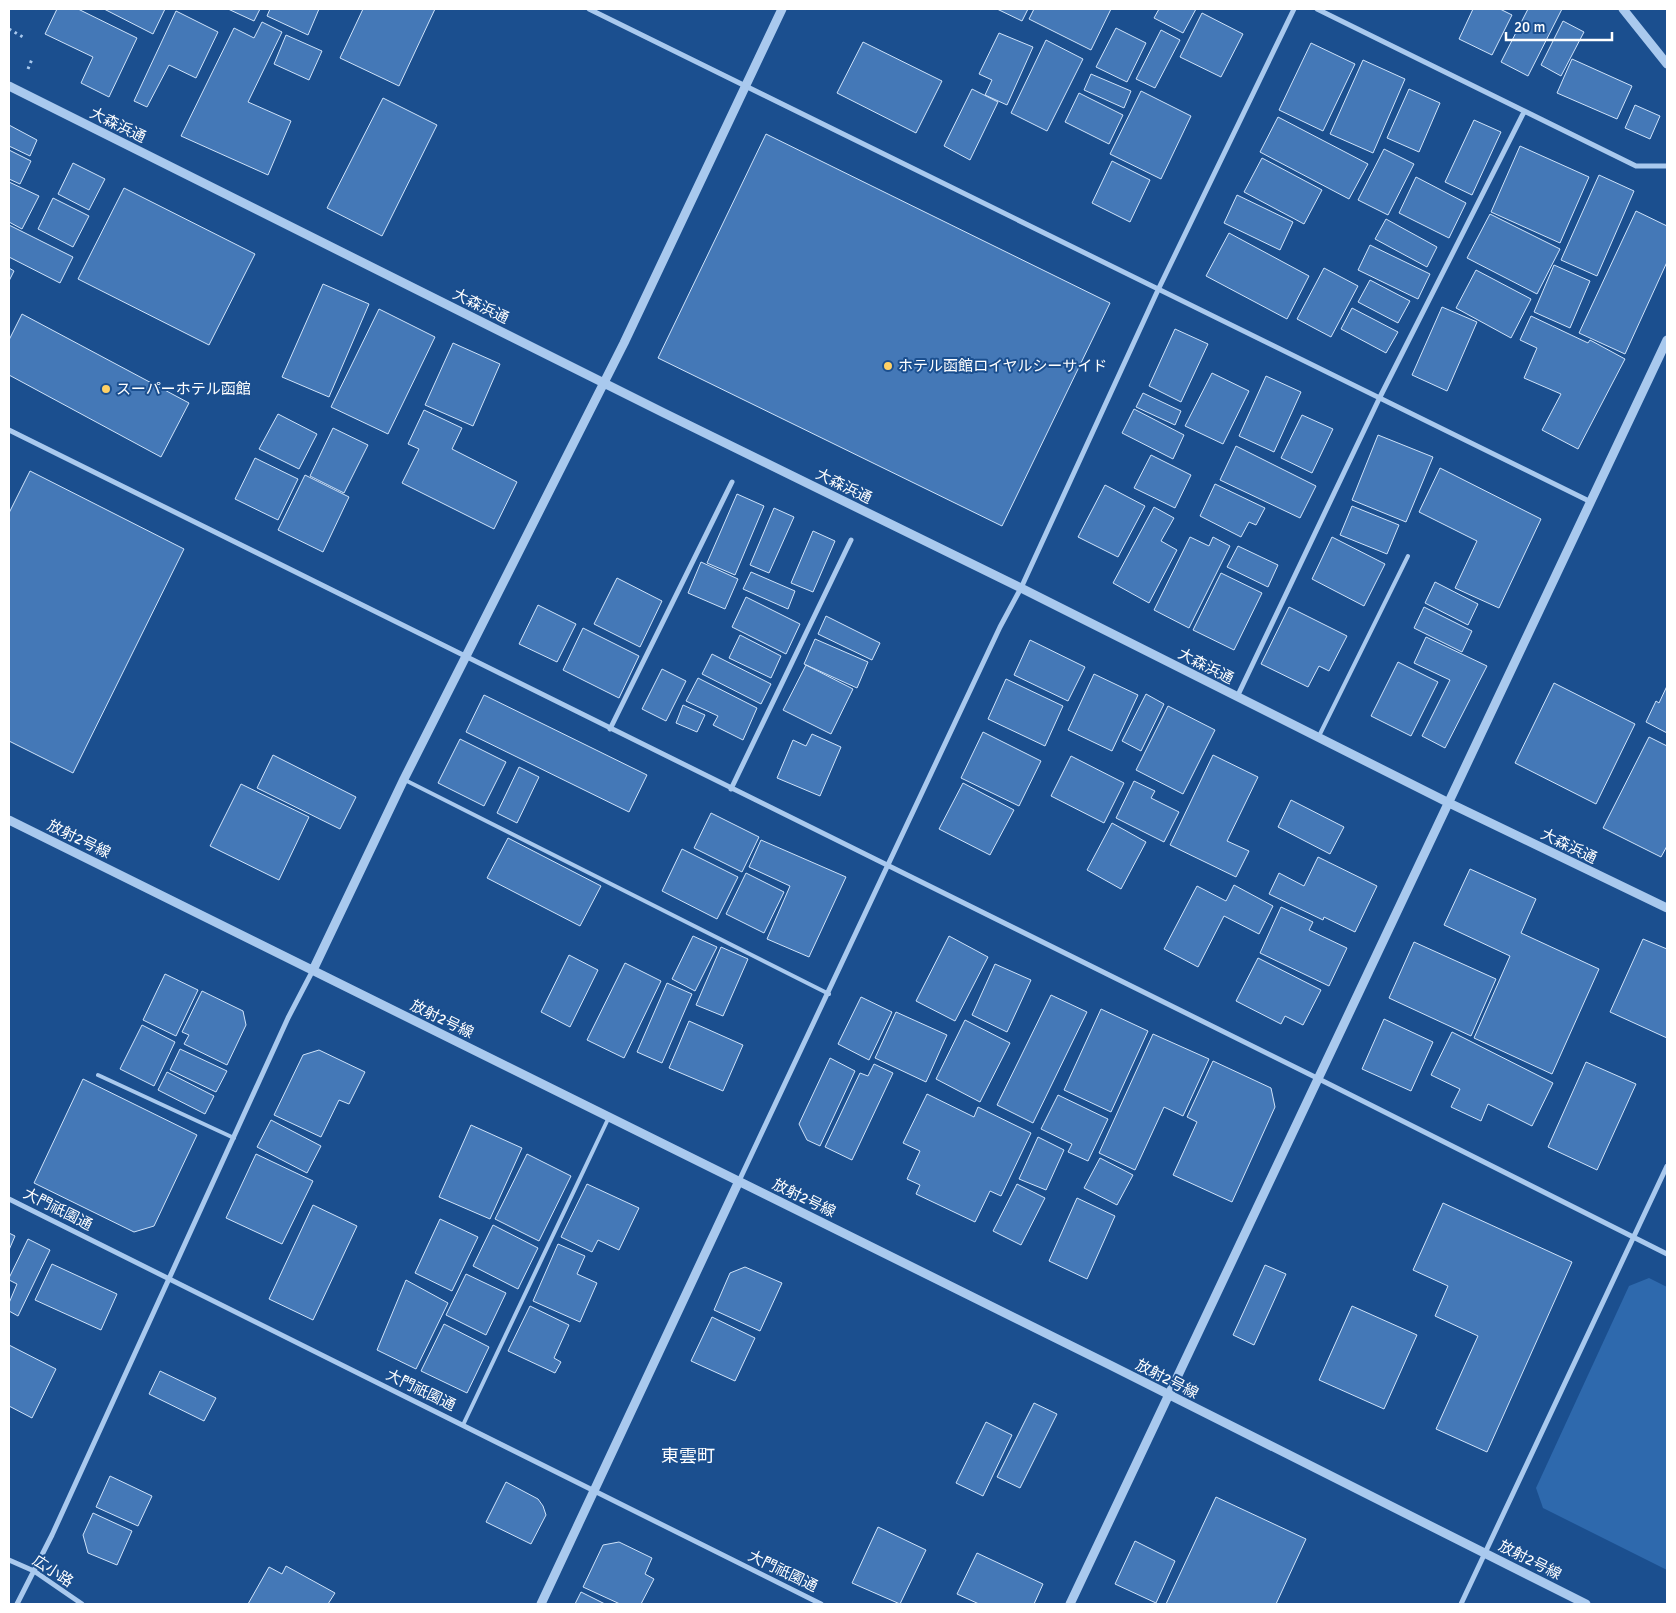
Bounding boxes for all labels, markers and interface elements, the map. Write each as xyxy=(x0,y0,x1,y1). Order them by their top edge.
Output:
scale bar xyxy=(1506,10,1612,42)
text: 20 m xyxy=(1514,18,1545,36)
street label: 大森浜通 xyxy=(87,104,149,146)
street label: 大森浜通 xyxy=(450,285,512,327)
place label: ホテル函館ロイヤルシーサイド xyxy=(898,357,1107,375)
marker: ホテル函館ロイヤルシーサイド xyxy=(882,360,894,372)
place label: スーパーホテル函館 xyxy=(116,380,251,398)
marker: スーパーホテル函館 xyxy=(100,383,112,395)
street label: 大森浜通 xyxy=(813,465,875,507)
street label: 大森浜通 xyxy=(1175,644,1237,688)
street label: 放射2号線 xyxy=(44,816,114,862)
street label: 大森浜通 xyxy=(1538,825,1600,867)
street label: 放射2号線 xyxy=(407,996,477,1042)
street label: 放射2号線 xyxy=(769,1175,839,1221)
street label: 大門祇園通 xyxy=(20,1184,96,1234)
street label: 放射2号線 xyxy=(1133,1356,1201,1402)
street label: 大門祇園通 xyxy=(383,1365,459,1415)
district label: 東雲町 xyxy=(661,1445,715,1467)
street label: 放射2号線 xyxy=(1496,1537,1564,1583)
street label: 大門祇園通 xyxy=(745,1546,821,1596)
street label: 広小路 xyxy=(29,1551,77,1591)

